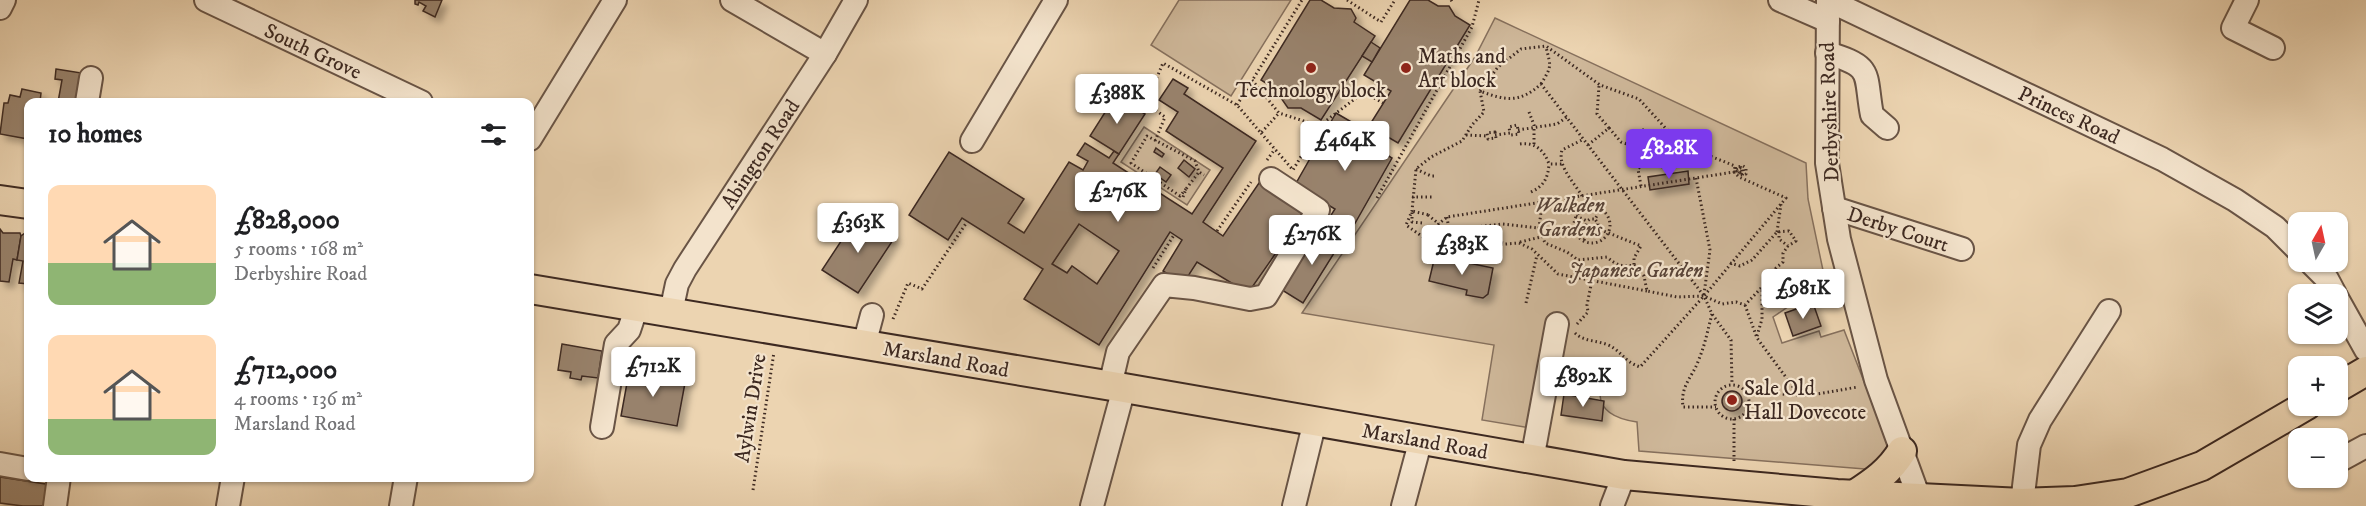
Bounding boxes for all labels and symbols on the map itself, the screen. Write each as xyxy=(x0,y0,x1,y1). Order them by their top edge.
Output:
street label: South Grove xyxy=(260,18,366,86)
street label: Derbyshire Road xyxy=(1815,41,1845,182)
place label: Maths and Art block xyxy=(1418,44,1506,94)
marker: Technology block xyxy=(1304,61,1318,75)
marker: Maths and Art block xyxy=(1399,61,1413,75)
pin: £388K xyxy=(1075,74,1159,125)
place label: Technology block xyxy=(1236,78,1387,104)
street label: Princes Road xyxy=(2014,81,2124,151)
street label: Abington Road xyxy=(716,94,806,214)
pin: £464K xyxy=(1303,121,1387,172)
pin: £828K xyxy=(1627,129,1711,180)
pin: £276K xyxy=(1076,172,1160,223)
park label: Walkden Gardens xyxy=(1535,193,1605,243)
street label: Derby Court xyxy=(1844,201,1952,259)
pin: £363K xyxy=(816,203,900,254)
north arrow xyxy=(2288,212,2348,272)
pin: £276K xyxy=(1270,215,1354,266)
pin: £383K xyxy=(1420,225,1504,276)
park label: Japanese Garden xyxy=(1568,258,1704,284)
pin: £981K xyxy=(1761,269,1845,320)
street label: Marsland Road xyxy=(881,336,1011,384)
pin: £712K xyxy=(611,347,695,398)
street label: Aylwin Drive xyxy=(730,352,772,464)
pin: £892K xyxy=(1541,357,1625,408)
place label: Sale Old Hall Dovecote xyxy=(1744,376,1866,426)
marker: Sale Old Hall Dovecote xyxy=(1725,393,1739,407)
street label: Marsland Road xyxy=(1360,418,1490,466)

